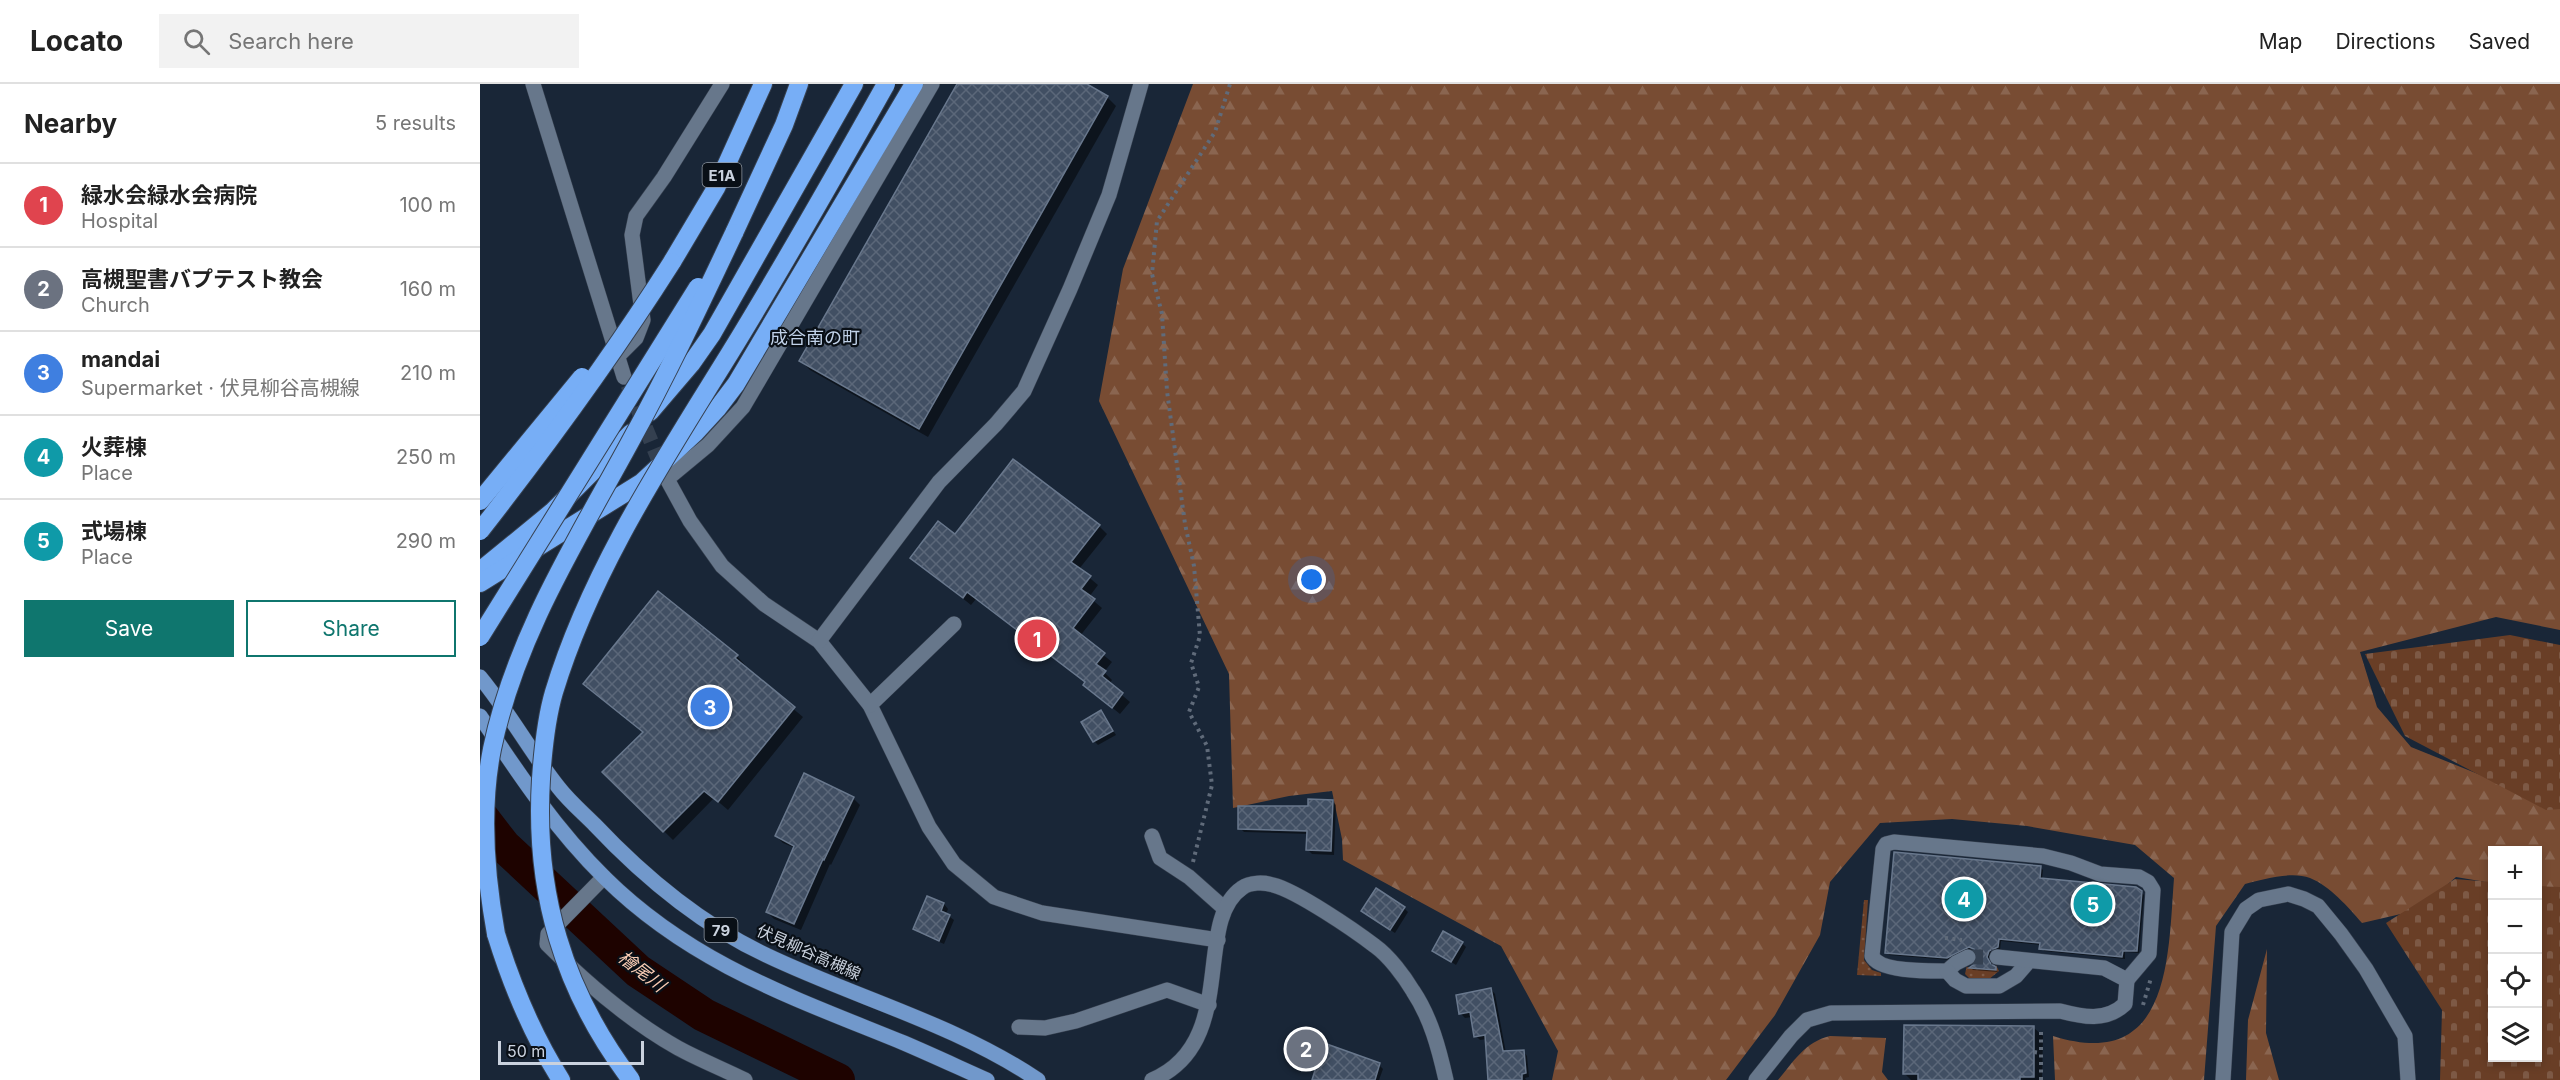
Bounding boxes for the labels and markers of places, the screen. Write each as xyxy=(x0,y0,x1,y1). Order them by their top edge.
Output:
pin: 1 xyxy=(1018,616,1056,662)
pin: 3 xyxy=(690,684,730,730)
pin: 4 xyxy=(1944,876,1984,922)
pin: 5 xyxy=(2074,882,2112,926)
pin: 2 xyxy=(1286,1026,1326,1072)

